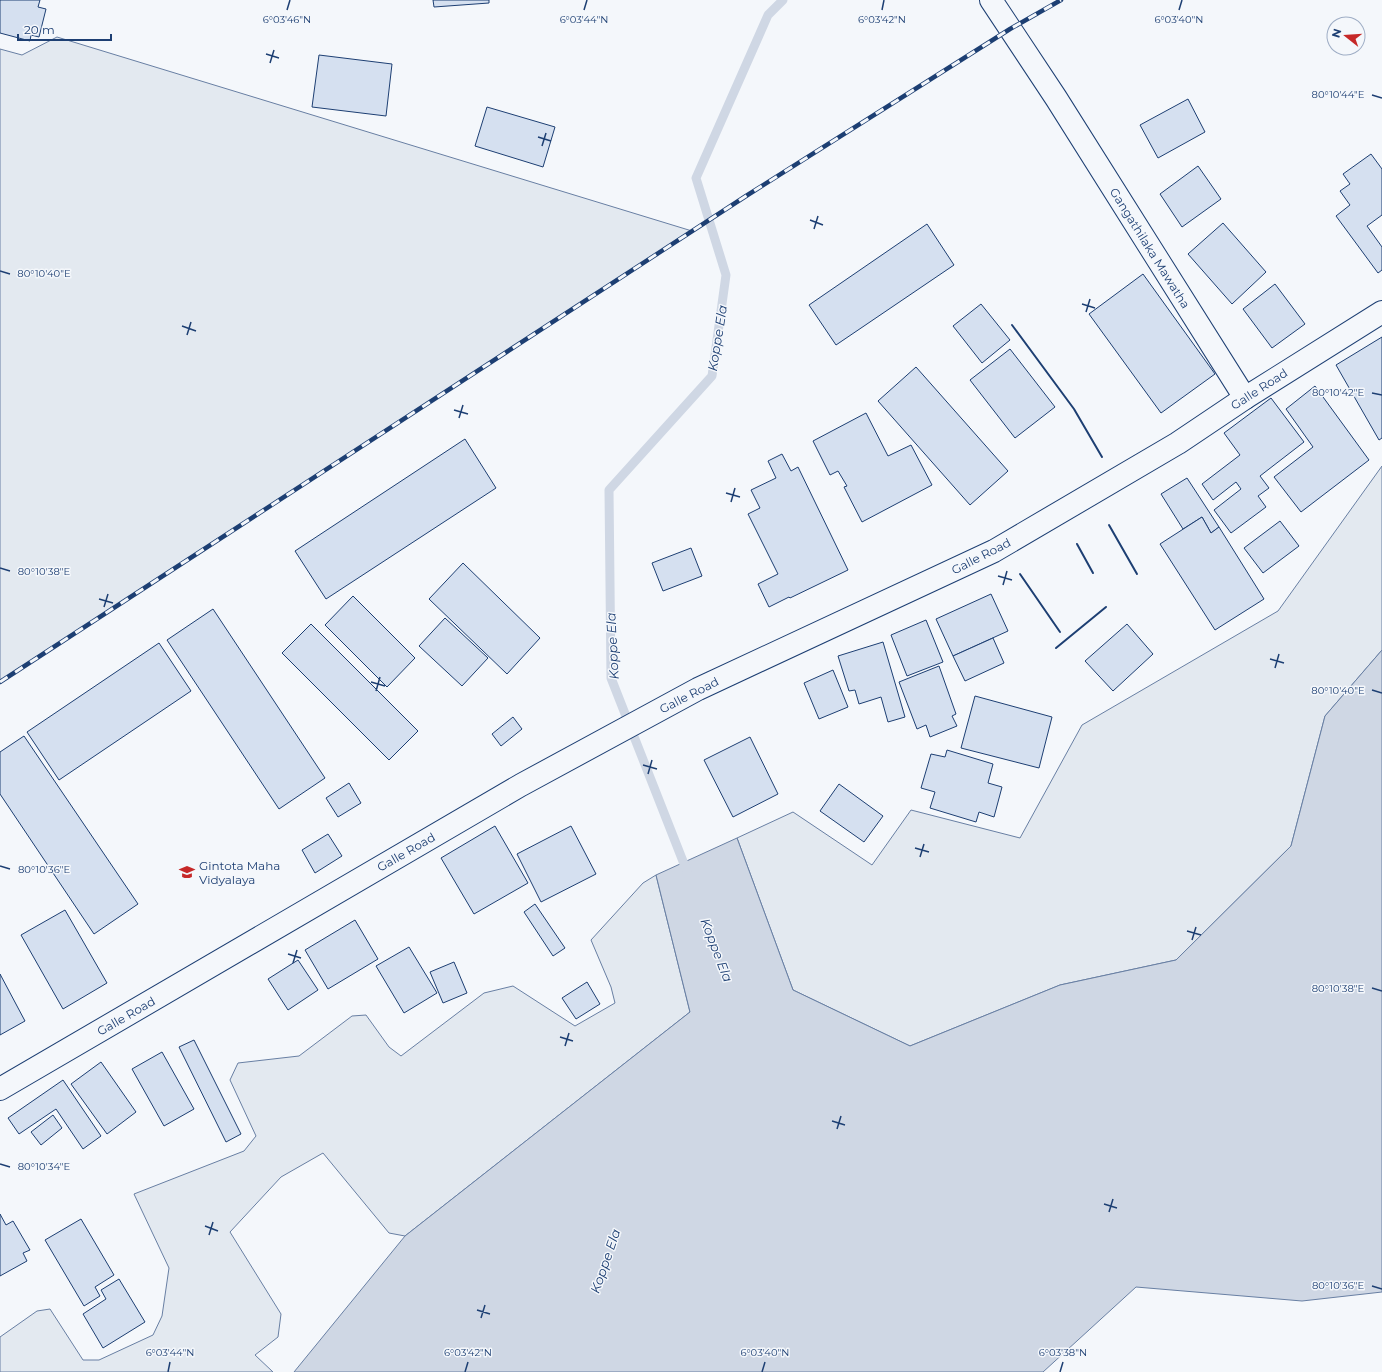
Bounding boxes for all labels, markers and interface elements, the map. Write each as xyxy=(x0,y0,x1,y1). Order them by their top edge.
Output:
text: 6°03'46"N xyxy=(263,13,311,26)
text: 6°03'44"N xyxy=(560,13,608,26)
text: 6°03'42"N xyxy=(858,13,906,26)
text: 6°03'40"N xyxy=(1155,13,1203,26)
scale bar xyxy=(18,16,111,42)
north arrow xyxy=(1326,16,1366,56)
text: 20 m xyxy=(24,22,55,37)
text: N xyxy=(1328,27,1344,39)
text: 80°10'44"E xyxy=(1312,88,1365,101)
street label: Gangathilaka Mawatha xyxy=(1107,185,1193,311)
text: 80°10'40"E xyxy=(17,267,71,280)
water label: Koppe Ela xyxy=(704,303,730,372)
street label: Galle Road xyxy=(1228,365,1290,413)
text: 80°10'42"E xyxy=(1312,386,1364,399)
street label: Galle Road xyxy=(949,535,1013,577)
text: 80°10'38"E xyxy=(18,565,71,578)
water label: Koppe Ela xyxy=(602,612,622,680)
street label: Galle Road xyxy=(657,674,721,716)
text: 80°10'40"E xyxy=(1311,684,1365,697)
street label: Galle Road xyxy=(374,829,438,875)
place label: Gintota Maha Vidyalaya xyxy=(199,858,280,887)
text: 80°10'36"E xyxy=(18,863,70,876)
school or university icon: Gintota Maha Vidyalaya xyxy=(178,863,196,881)
water label: Koppe Ela xyxy=(698,916,737,984)
text: 80°10'38"E xyxy=(1312,982,1365,995)
street label: Galle Road xyxy=(94,993,158,1039)
text: 80°10'34"E xyxy=(18,1160,71,1173)
water label: Koppe Ela xyxy=(587,1227,624,1295)
text: 80°10'36"E xyxy=(1312,1279,1364,1292)
text: 6°03'44"N xyxy=(146,1346,194,1359)
text: 6°03'42"N xyxy=(444,1346,492,1359)
text: 6°03'40"N xyxy=(741,1346,789,1359)
text: 6°03'38"N xyxy=(1039,1346,1087,1359)

